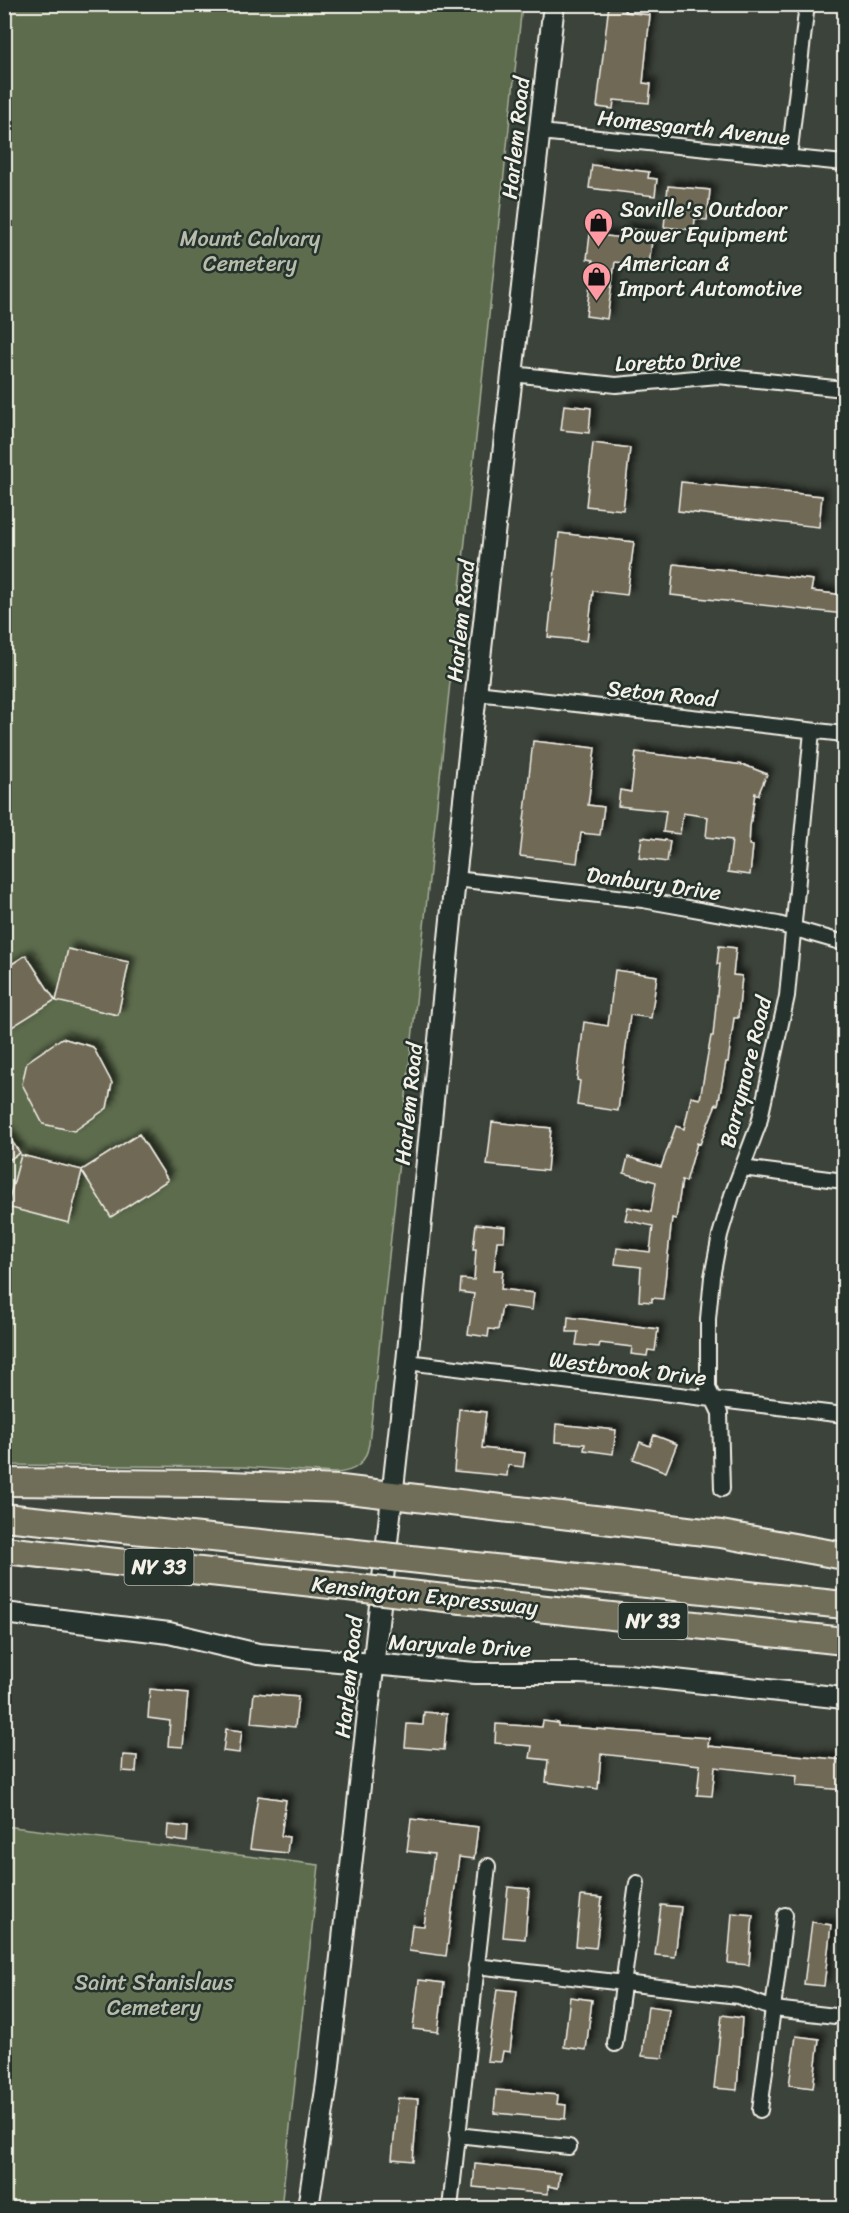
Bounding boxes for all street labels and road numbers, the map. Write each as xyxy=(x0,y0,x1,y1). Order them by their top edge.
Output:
street label: Harlem Road xyxy=(490,74,541,201)
street label: Homesgarth Avenue xyxy=(596,98,793,157)
street label: Loretto Drive xyxy=(614,340,742,383)
street label: Harlem Road xyxy=(435,557,486,684)
street label: Seton Road xyxy=(605,668,720,719)
street label: Danbury Drive xyxy=(584,855,724,912)
street label: Barrymore Road xyxy=(708,991,783,1152)
street label: Harlem Road xyxy=(383,1040,434,1167)
street label: Westbrook Drive xyxy=(547,1340,709,1397)
road number: NY 33 xyxy=(124,1549,194,1585)
street label: Kensington Expressway xyxy=(310,1564,541,1627)
road number: NY 33 xyxy=(618,1603,688,1639)
street label: Harlem Road xyxy=(323,1613,374,1740)
street label: Maryvale Drive xyxy=(388,1622,532,1669)

